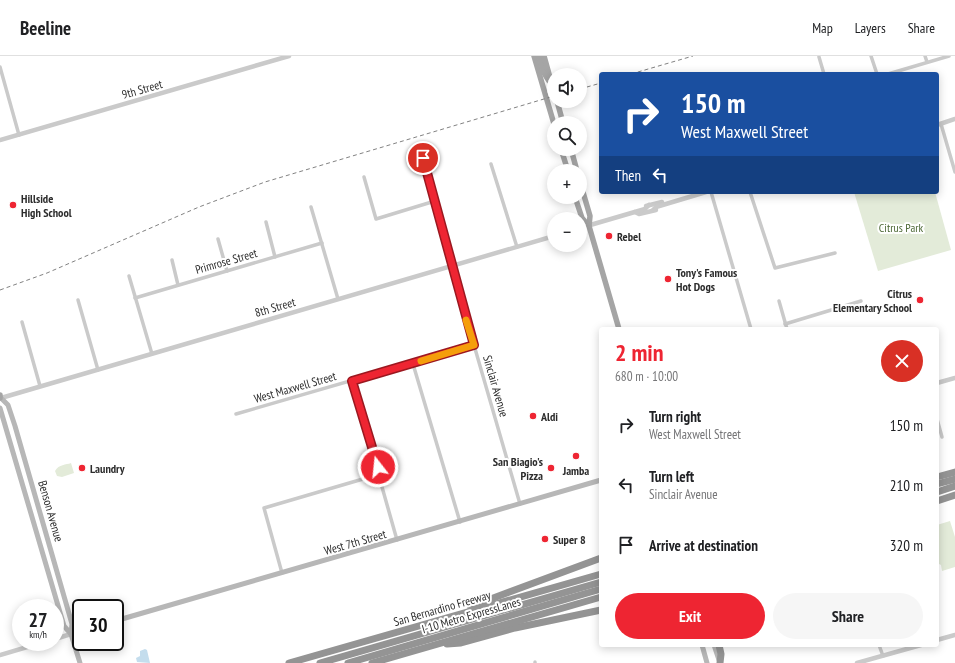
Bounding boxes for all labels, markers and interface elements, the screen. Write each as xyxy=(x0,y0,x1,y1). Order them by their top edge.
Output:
text: Beeline xyxy=(20,16,71,40)
text: Map xyxy=(812,19,833,37)
text: Layers xyxy=(855,19,886,37)
text: Share xyxy=(908,19,935,37)
map controls xyxy=(547,68,587,252)
button: sound xyxy=(547,68,587,108)
street label: 9th Street xyxy=(120,76,165,102)
text: 150 m xyxy=(681,84,745,121)
icon: right xyxy=(615,88,667,140)
button: search xyxy=(547,116,587,156)
text: West Maxwell Street xyxy=(681,120,808,143)
pin xyxy=(406,141,440,175)
icon: arrive xyxy=(412,147,434,169)
button: + xyxy=(547,164,587,204)
icon: left xyxy=(649,164,671,186)
text: Then xyxy=(615,166,641,185)
place label: Hillside High School xyxy=(21,191,72,220)
marker: Hillside High School xyxy=(8,200,18,210)
button: − xyxy=(547,212,587,252)
park label: Citrus Park xyxy=(879,220,924,235)
place label: Rebel xyxy=(617,229,641,244)
marker: Rebel xyxy=(604,231,614,241)
street label: Primrose Street xyxy=(193,245,259,277)
place label: Tony's Famous Hot Dogs xyxy=(676,265,737,294)
marker: Tony's Famous Hot Dogs xyxy=(663,274,673,284)
place label: Citrus Elementary School xyxy=(833,286,912,315)
street label: 8th Street xyxy=(253,294,298,320)
marker: Citrus Elementary School xyxy=(915,295,925,305)
text: 2 min xyxy=(615,337,663,368)
button: close xyxy=(881,340,923,382)
street label: Sinclair Avenue xyxy=(480,353,512,419)
street label: West Maxwell Street xyxy=(252,368,338,406)
text: 680 m · 10:00 xyxy=(615,368,678,385)
text: Turn right xyxy=(649,407,701,426)
place label: Aldi xyxy=(540,409,558,424)
marker: Aldi xyxy=(528,411,538,421)
icon: right xyxy=(615,414,637,436)
text: 150 m xyxy=(890,416,923,435)
text: West Maxwell Street xyxy=(649,426,741,443)
position arrow xyxy=(357,446,399,488)
marker: Jamba xyxy=(571,451,581,461)
place label: San Biagio's Pizza xyxy=(493,454,543,483)
place label: Laundry xyxy=(90,461,125,476)
marker: Laundry xyxy=(77,463,87,473)
marker: San Biagio's Pizza xyxy=(546,463,556,473)
place label: Jamba xyxy=(562,463,589,478)
text: Turn left xyxy=(649,467,694,486)
icon: left xyxy=(615,474,637,496)
text: 210 m xyxy=(890,476,923,495)
street label: Benson Avenue xyxy=(35,479,67,543)
text: Sinclair Avenue xyxy=(649,486,718,503)
street label: West 7th Street xyxy=(322,526,388,558)
place label: Super 8 xyxy=(553,532,586,547)
marker: Super 8 xyxy=(540,534,550,544)
icon: arrive xyxy=(615,534,637,556)
text: Arrive at destination xyxy=(649,536,758,555)
text: 320 m xyxy=(890,536,923,555)
street label: San Bernardino Freeway xyxy=(392,587,493,629)
button: Exit xyxy=(615,593,765,639)
button: Share xyxy=(773,593,923,639)
street label: I-10 Metro ExpressLanes xyxy=(420,594,522,636)
speed limit sign: 30 xyxy=(72,599,124,651)
text: 27 xyxy=(28,607,48,633)
text: km/h xyxy=(29,628,47,641)

